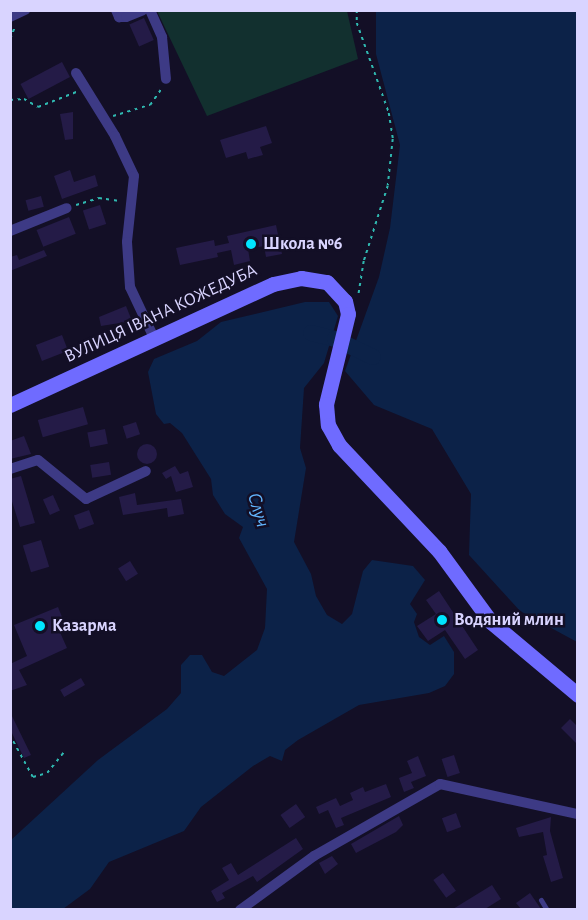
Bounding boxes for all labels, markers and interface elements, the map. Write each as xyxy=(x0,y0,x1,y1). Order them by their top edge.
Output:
place label: Школа №6 xyxy=(263,233,342,255)
marker: Школа №6 xyxy=(244,237,258,251)
street label: ВУЛИЦЯ ІВАНА КОЖЕДУБА xyxy=(61,260,261,368)
water label: Случ xyxy=(241,490,275,530)
place label: Водяний млин xyxy=(454,609,564,631)
marker: Водяний млин xyxy=(435,613,449,627)
place label: Казарма xyxy=(52,615,116,637)
marker: Казарма xyxy=(33,619,47,633)

